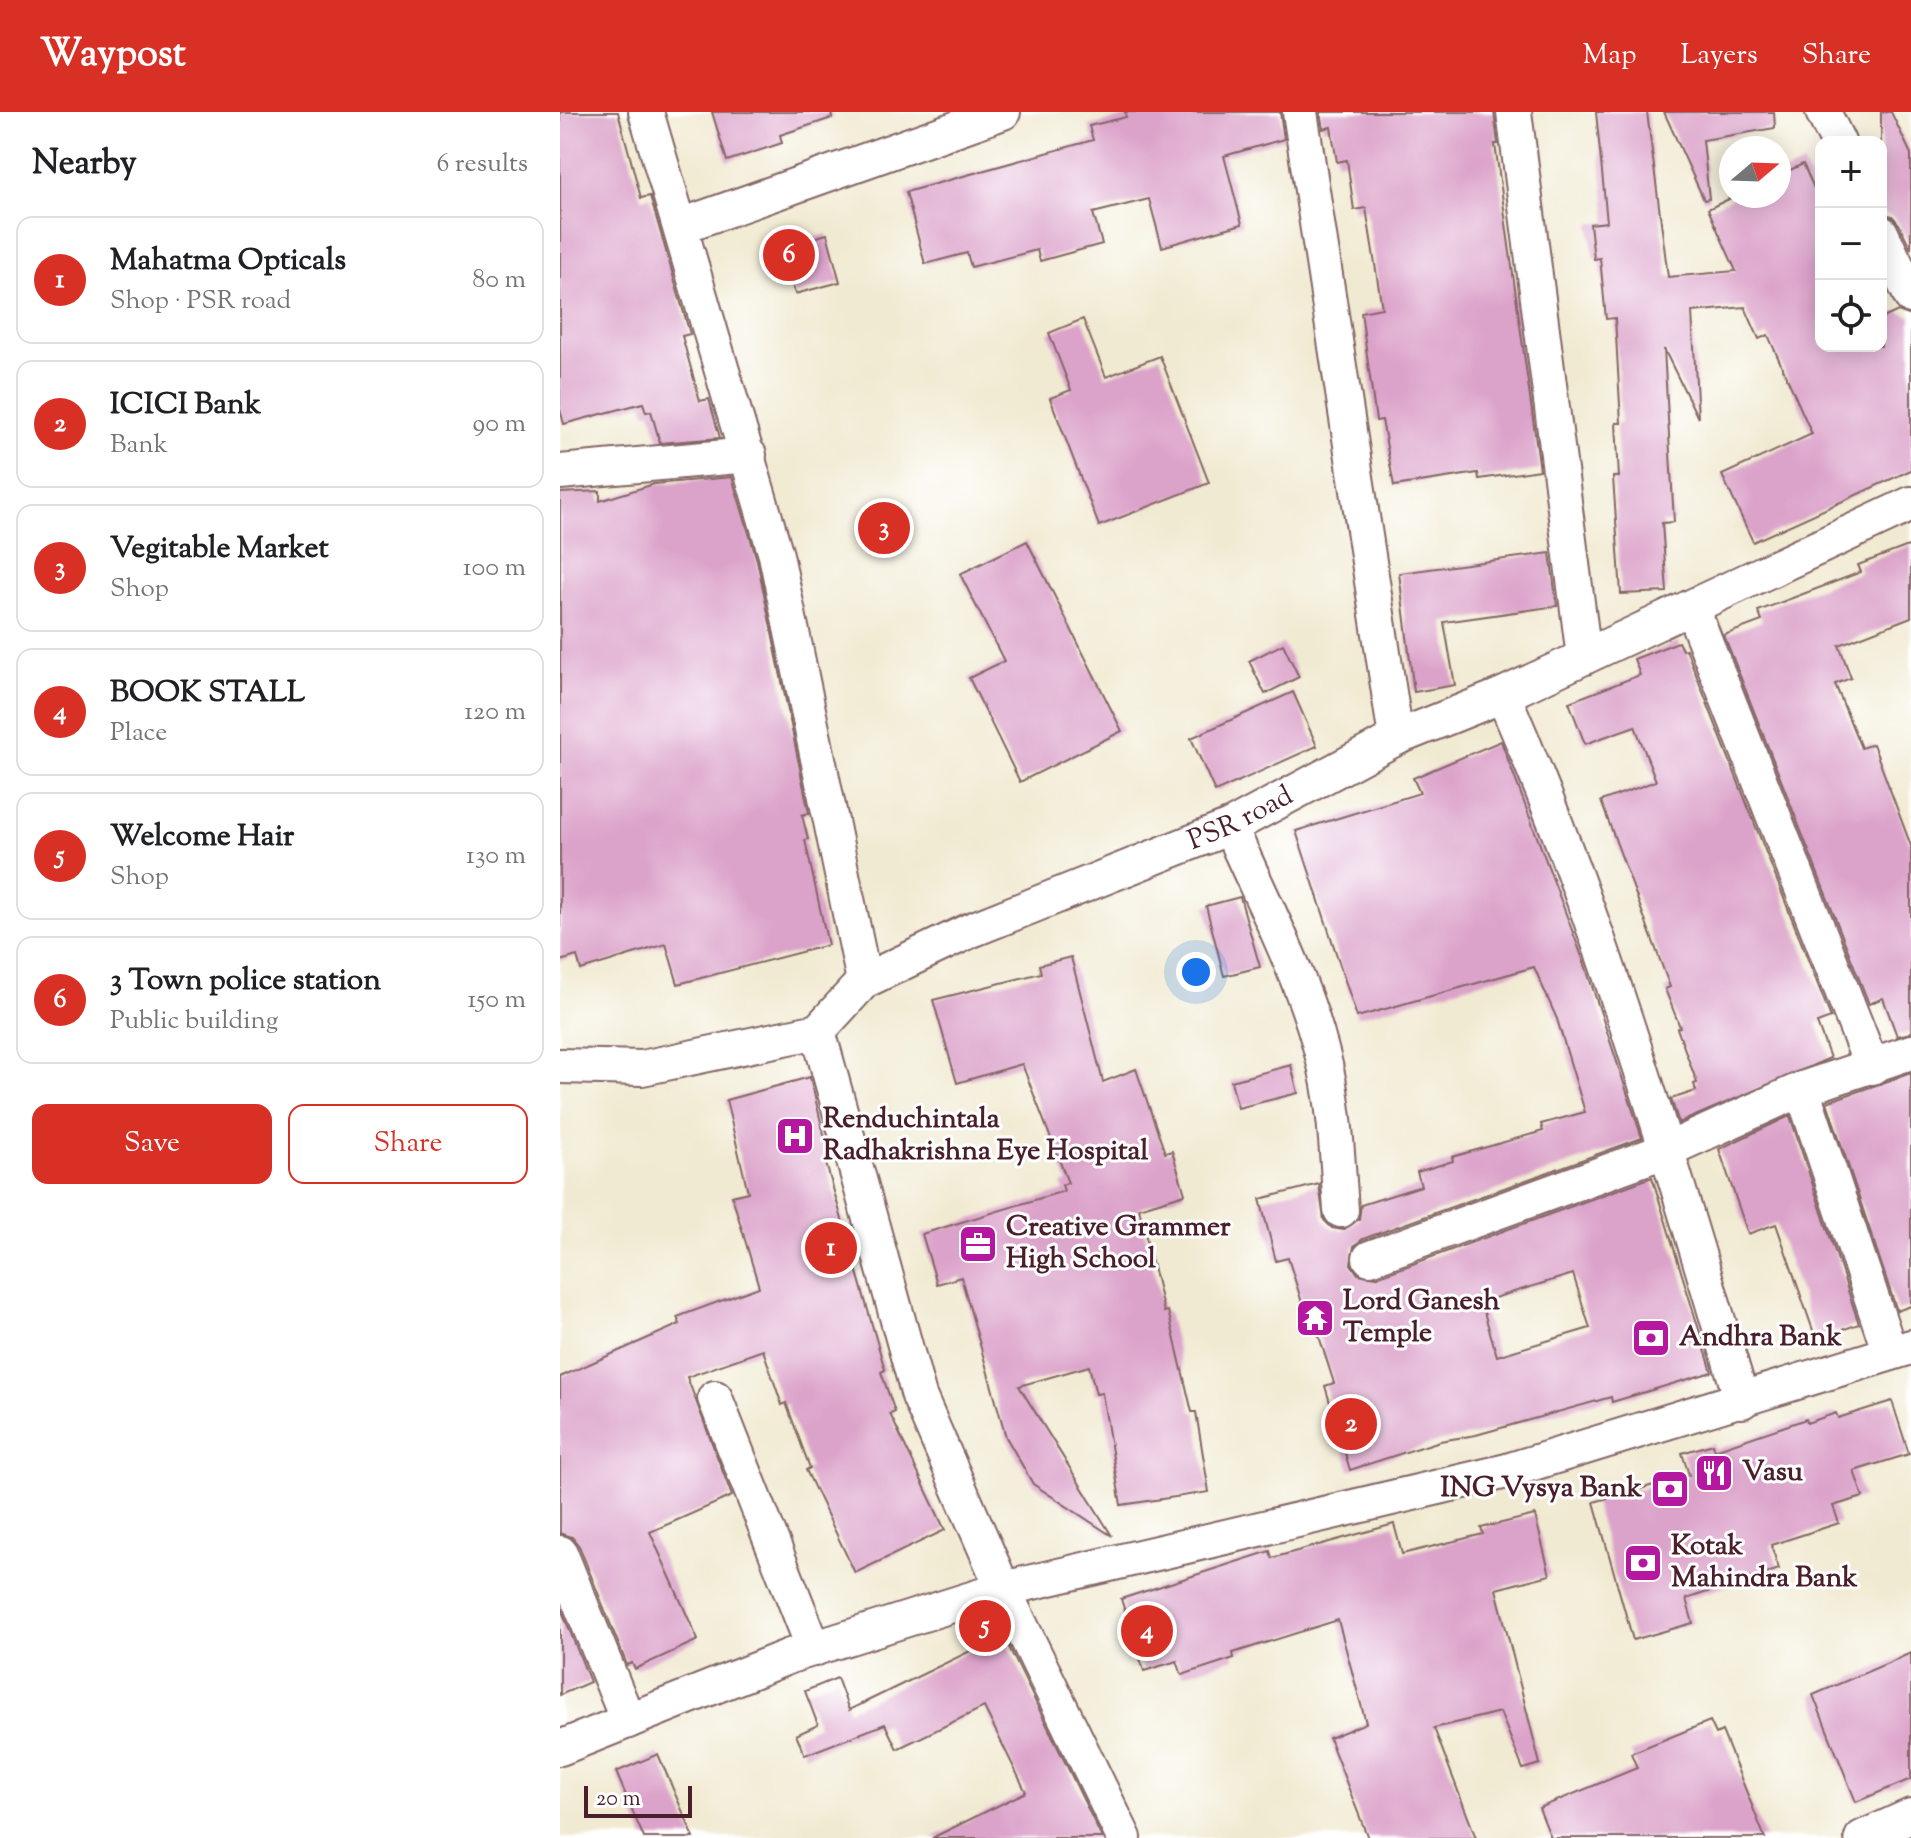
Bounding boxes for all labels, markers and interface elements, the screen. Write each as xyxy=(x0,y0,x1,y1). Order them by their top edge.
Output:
text: Waypost xyxy=(40,29,186,83)
text: Map xyxy=(1583,36,1636,76)
text: Layers xyxy=(1680,36,1758,76)
text: Share xyxy=(1802,36,1871,76)
north arrow xyxy=(1719,136,1791,208)
map controls xyxy=(1815,136,1887,352)
button: + xyxy=(1815,136,1887,208)
text: Nearby xyxy=(32,140,137,189)
text: 6 results xyxy=(436,146,528,183)
button: − xyxy=(1815,208,1887,280)
pin: 6 xyxy=(763,225,815,285)
text: Mahatma Opticals xyxy=(110,240,346,283)
text: 1 xyxy=(56,262,64,299)
text: 80 m xyxy=(472,262,526,299)
button: locate xyxy=(1815,280,1887,352)
text: Shop · PSR road xyxy=(110,283,291,320)
text: ICICI Bank xyxy=(110,384,261,427)
text: 2 xyxy=(54,406,66,443)
text: 90 m xyxy=(473,406,526,443)
text: Bank xyxy=(110,427,168,464)
pin: 3 xyxy=(858,498,910,558)
text: Vegitable Market xyxy=(110,528,329,571)
text: 3 xyxy=(55,550,65,587)
text: 100 m xyxy=(463,550,526,587)
text: Shop xyxy=(110,571,169,608)
text: BOOK STALL xyxy=(110,672,305,715)
text: 4 xyxy=(53,694,67,731)
text: 120 m xyxy=(464,694,526,731)
text: Place xyxy=(110,715,167,752)
street label: PSR road xyxy=(1182,777,1301,862)
text: Welcome Hair xyxy=(110,816,294,859)
text: 5 xyxy=(56,838,64,875)
text: 130 m xyxy=(466,838,526,875)
text: Shop xyxy=(110,859,169,896)
your location xyxy=(1176,952,1216,992)
text: 3 Town police station xyxy=(110,960,381,1003)
text: 6 xyxy=(54,982,66,1019)
text: 150 m xyxy=(467,982,526,1019)
text: Public building xyxy=(110,1003,278,1040)
place label: Renduchintala Radhakrishna Eye Hospital xyxy=(823,1100,1148,1172)
button: Save xyxy=(32,1104,272,1184)
button: Share xyxy=(288,1104,528,1184)
hospital icon: Renduchintala Radhakrishna Eye Hospital xyxy=(774,1115,816,1157)
place label: Creative Grammer High School xyxy=(1006,1208,1231,1280)
pin: 1 xyxy=(805,1218,857,1278)
office icon: Creative Grammer High School xyxy=(957,1223,999,1265)
place label: Lord Ganesh Temple xyxy=(1343,1282,1501,1354)
temple icon: Lord Ganesh Temple xyxy=(1294,1297,1336,1339)
bank icon: Andhra Bank xyxy=(1630,1317,1672,1359)
place label: Andhra Bank xyxy=(1679,1318,1842,1358)
pin: 2 xyxy=(1325,1394,1377,1454)
restaurant icon: Vasu xyxy=(1693,1452,1735,1494)
place label: Vasu xyxy=(1742,1453,1804,1493)
bank icon: ING Vysya Bank xyxy=(1649,1468,1691,1510)
place label: ING Vysya Bank xyxy=(1441,1469,1643,1509)
place label: Kotak Mahindra Bank xyxy=(1671,1527,1858,1599)
bank icon: Kotak Mahindra Bank xyxy=(1622,1542,1664,1584)
pin: 5 xyxy=(959,1596,1011,1656)
pin: 4 xyxy=(1121,1601,1173,1661)
scale bar xyxy=(584,1782,692,1818)
text: 20 m xyxy=(596,1784,641,1816)

